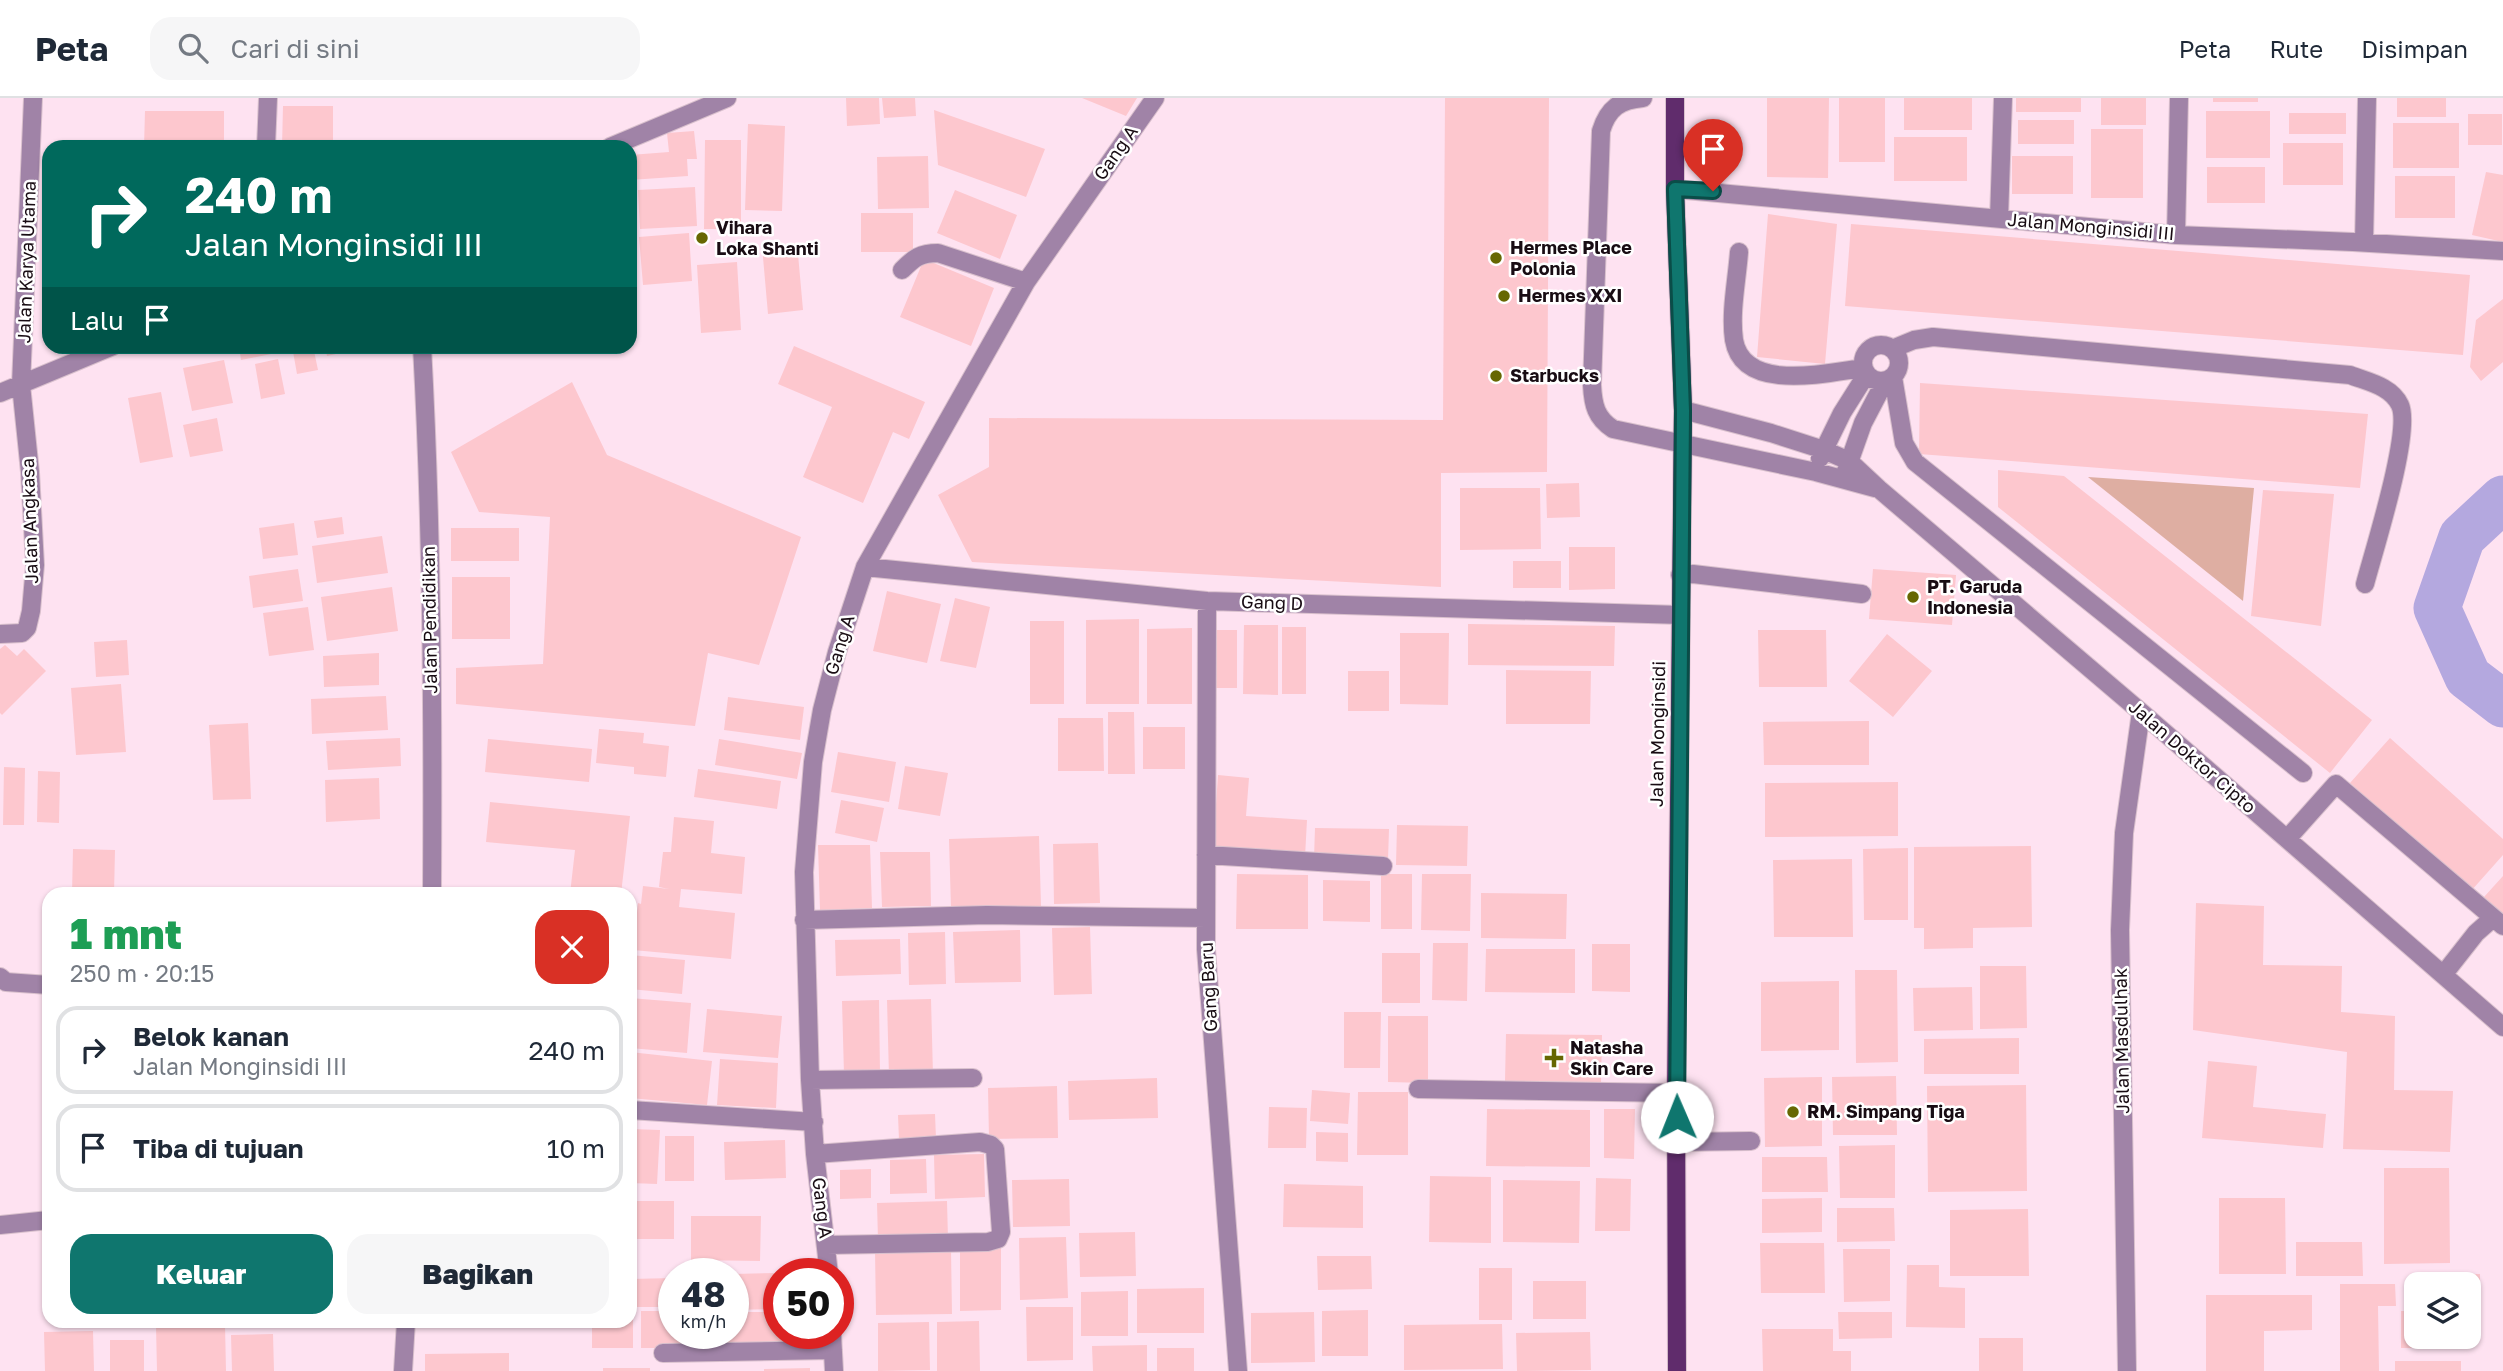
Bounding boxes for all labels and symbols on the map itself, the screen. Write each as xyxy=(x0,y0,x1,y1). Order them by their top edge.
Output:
pin xyxy=(1683,119,1743,191)
street label: Gang A xyxy=(1089,121,1142,184)
street label: Jalan Karya Utama xyxy=(12,180,40,344)
street label: Jalan Monginsidi III xyxy=(2007,208,2176,244)
place label: Vihara Loka Shanti xyxy=(716,216,819,259)
marker: Vihara Loka Shanti xyxy=(694,230,710,246)
place label: Hermes Place Polonia xyxy=(1510,236,1632,279)
marker: Hermes Place Polonia xyxy=(1488,250,1504,266)
place label: Hermes XXI xyxy=(1518,284,1623,306)
marker: Hermes XXI xyxy=(1496,288,1512,304)
place label: Starbucks xyxy=(1510,364,1599,386)
marker: Starbucks xyxy=(1488,368,1504,384)
street label: Jalan Angkasa xyxy=(16,458,42,584)
street label: Jalan Pendidikan xyxy=(417,546,441,694)
place label: PT. Garuda Indonesia xyxy=(1927,575,2022,618)
marker: PT. Garuda Indonesia xyxy=(1905,589,1921,605)
street label: Gang D xyxy=(1241,590,1303,614)
street label: Gang A xyxy=(820,612,859,677)
street label: Jalan Monginsidi xyxy=(1645,661,1669,807)
street label: Jalan Doktor Cipto xyxy=(2125,695,2261,817)
street label: Gang Baru xyxy=(1195,942,1221,1032)
street label: Jalan Masdulhak xyxy=(2109,968,2133,1114)
place label: Natasha Skin Care xyxy=(1570,1036,1654,1079)
marker: Natasha Skin Care xyxy=(1544,1048,1564,1068)
position arrow xyxy=(1640,1080,1714,1154)
place label: RM. Simpang Tiga xyxy=(1807,1100,1965,1122)
marker: RM. Simpang Tiga xyxy=(1785,1104,1801,1120)
street label: Gang A xyxy=(808,1176,838,1240)
speed limit sign: 50 xyxy=(763,1258,854,1349)

